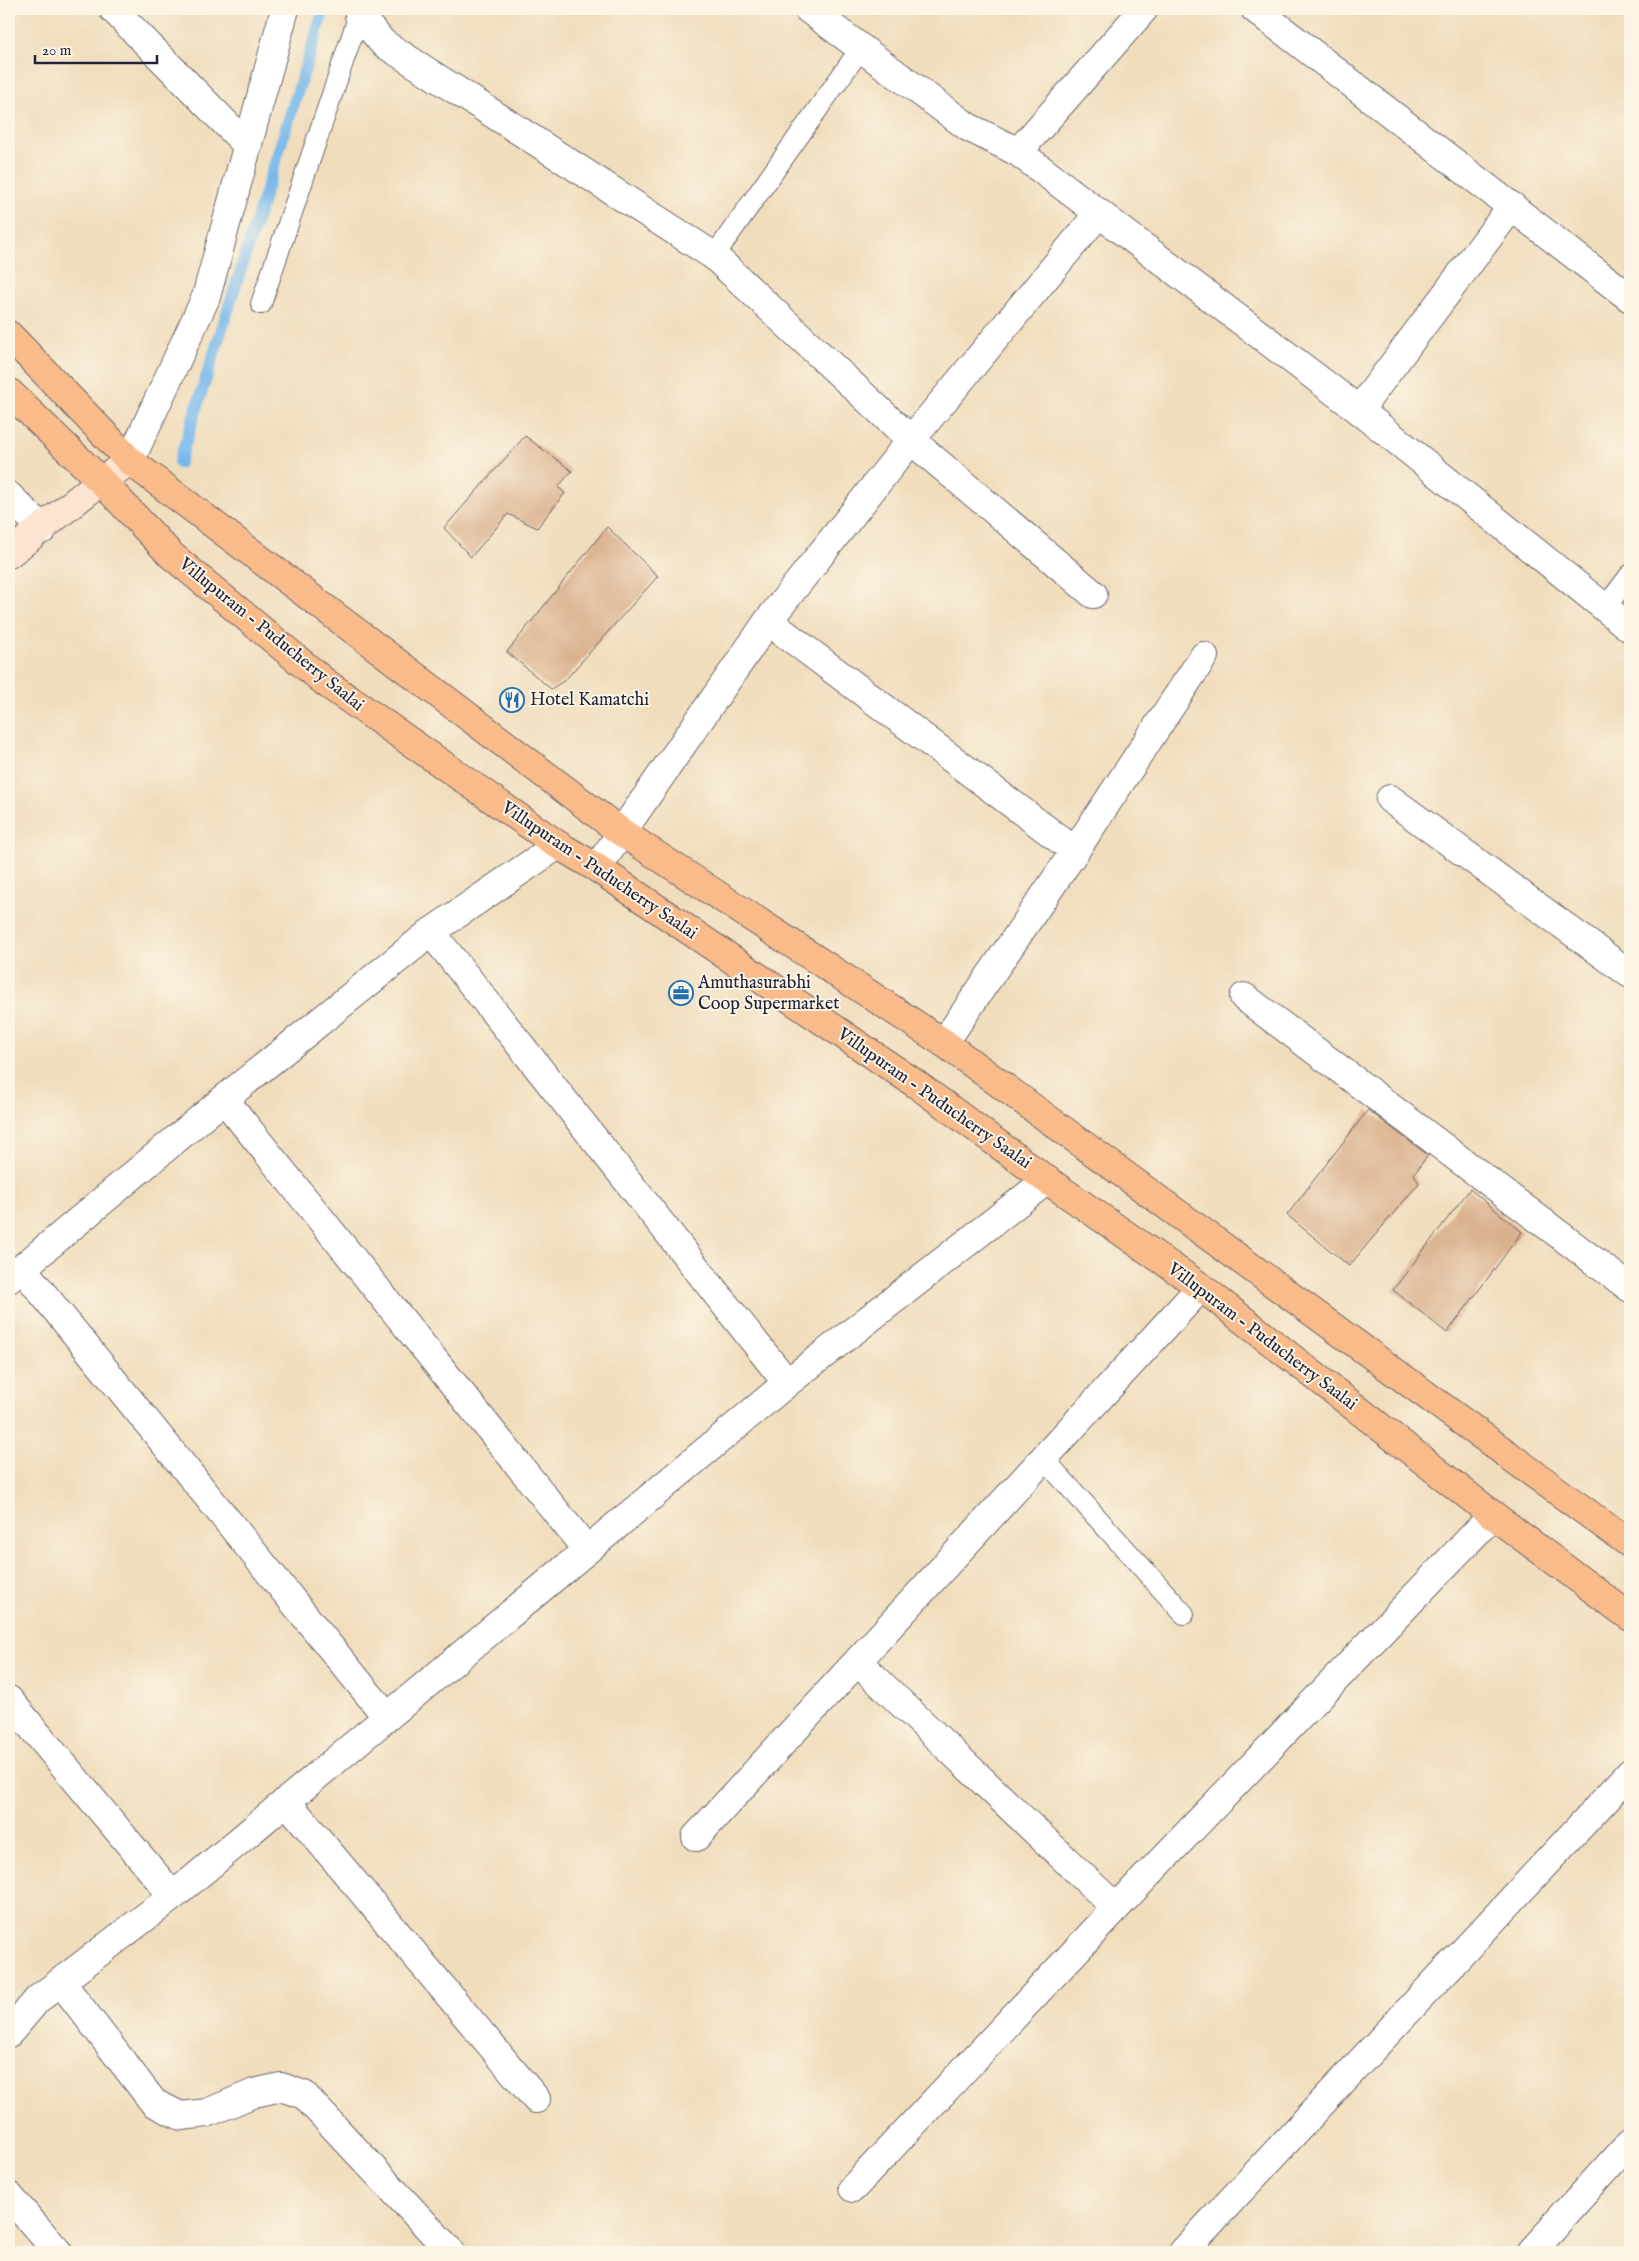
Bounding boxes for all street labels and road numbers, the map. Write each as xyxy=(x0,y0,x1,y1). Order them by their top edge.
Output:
street label: Villupuram - Puducherry Saalai xyxy=(173,553,368,717)
street label: Villupuram - Puducherry Saalai xyxy=(496,796,702,945)
street label: Villupuram - Puducherry Saalai xyxy=(832,1023,1036,1175)
street label: Villupuram - Puducherry Saalai xyxy=(1162,1257,1362,1416)

